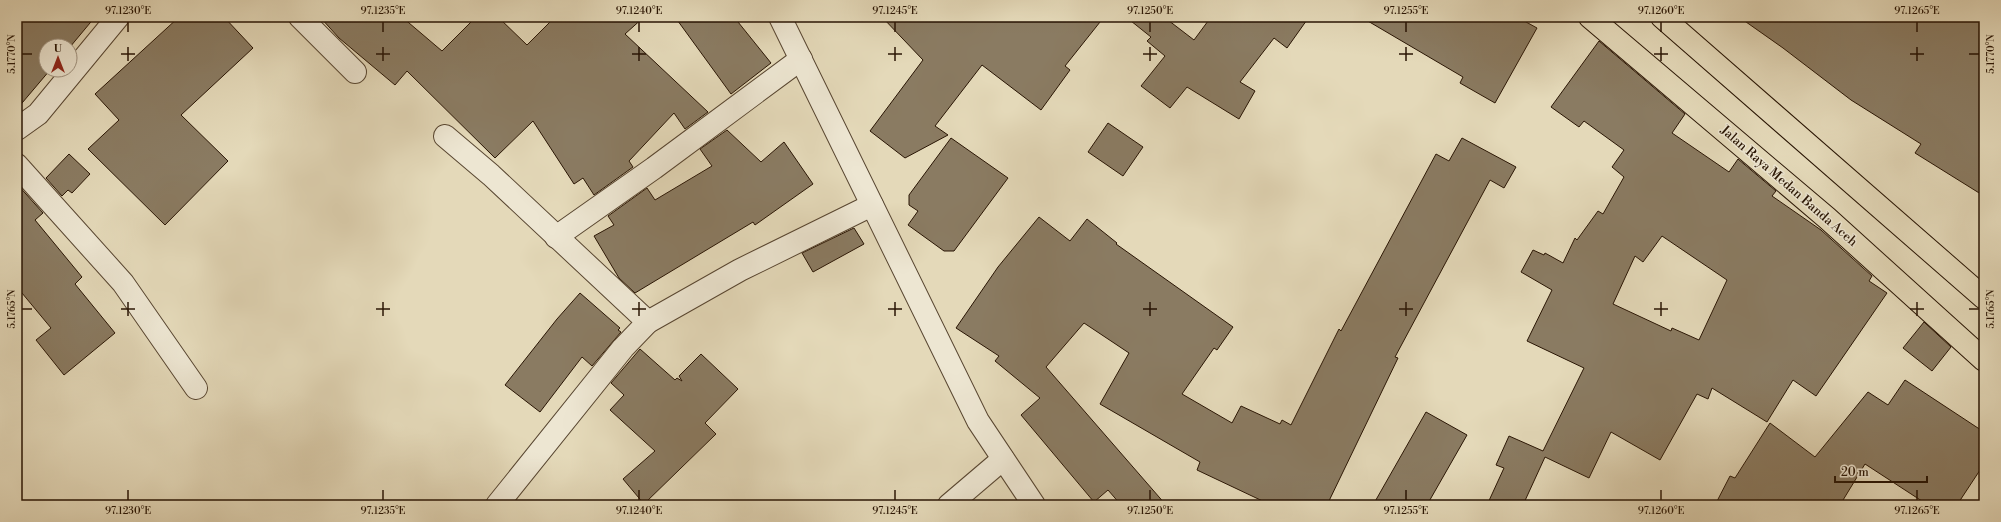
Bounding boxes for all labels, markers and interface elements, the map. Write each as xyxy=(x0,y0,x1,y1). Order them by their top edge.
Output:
text: 97.1230°E xyxy=(105,5,151,17)
text: 97.1235°E xyxy=(360,5,406,17)
text: 97.1240°E xyxy=(616,5,662,17)
text: 97.1245°E xyxy=(872,5,918,17)
text: 97.1250°E xyxy=(1127,5,1173,17)
text: 97.1255°E xyxy=(1383,5,1429,17)
text: 97.1260°E xyxy=(1638,5,1684,17)
text: 97.1265°E xyxy=(1894,5,1940,17)
text: 5.1770°N xyxy=(6,34,18,74)
text: 5.1770°N xyxy=(1985,34,1997,74)
north arrow xyxy=(38,38,78,78)
text: U xyxy=(54,42,63,56)
street label: Jalan Raya Medan Banda Aceh xyxy=(1716,122,1861,250)
text: 5.1765°N xyxy=(6,289,18,329)
text: 5.1765°N xyxy=(1985,289,1997,329)
scale bar xyxy=(1835,458,1927,484)
text: 20 m xyxy=(1841,465,1869,480)
text: 97.1230°E xyxy=(105,505,151,517)
text: 97.1235°E xyxy=(360,505,406,517)
text: 97.1240°E xyxy=(616,505,662,517)
text: 97.1245°E xyxy=(872,505,918,517)
text: 97.1250°E xyxy=(1127,505,1173,517)
text: 97.1255°E xyxy=(1383,505,1429,517)
text: 97.1260°E xyxy=(1638,505,1684,517)
text: 97.1265°E xyxy=(1894,505,1940,517)

